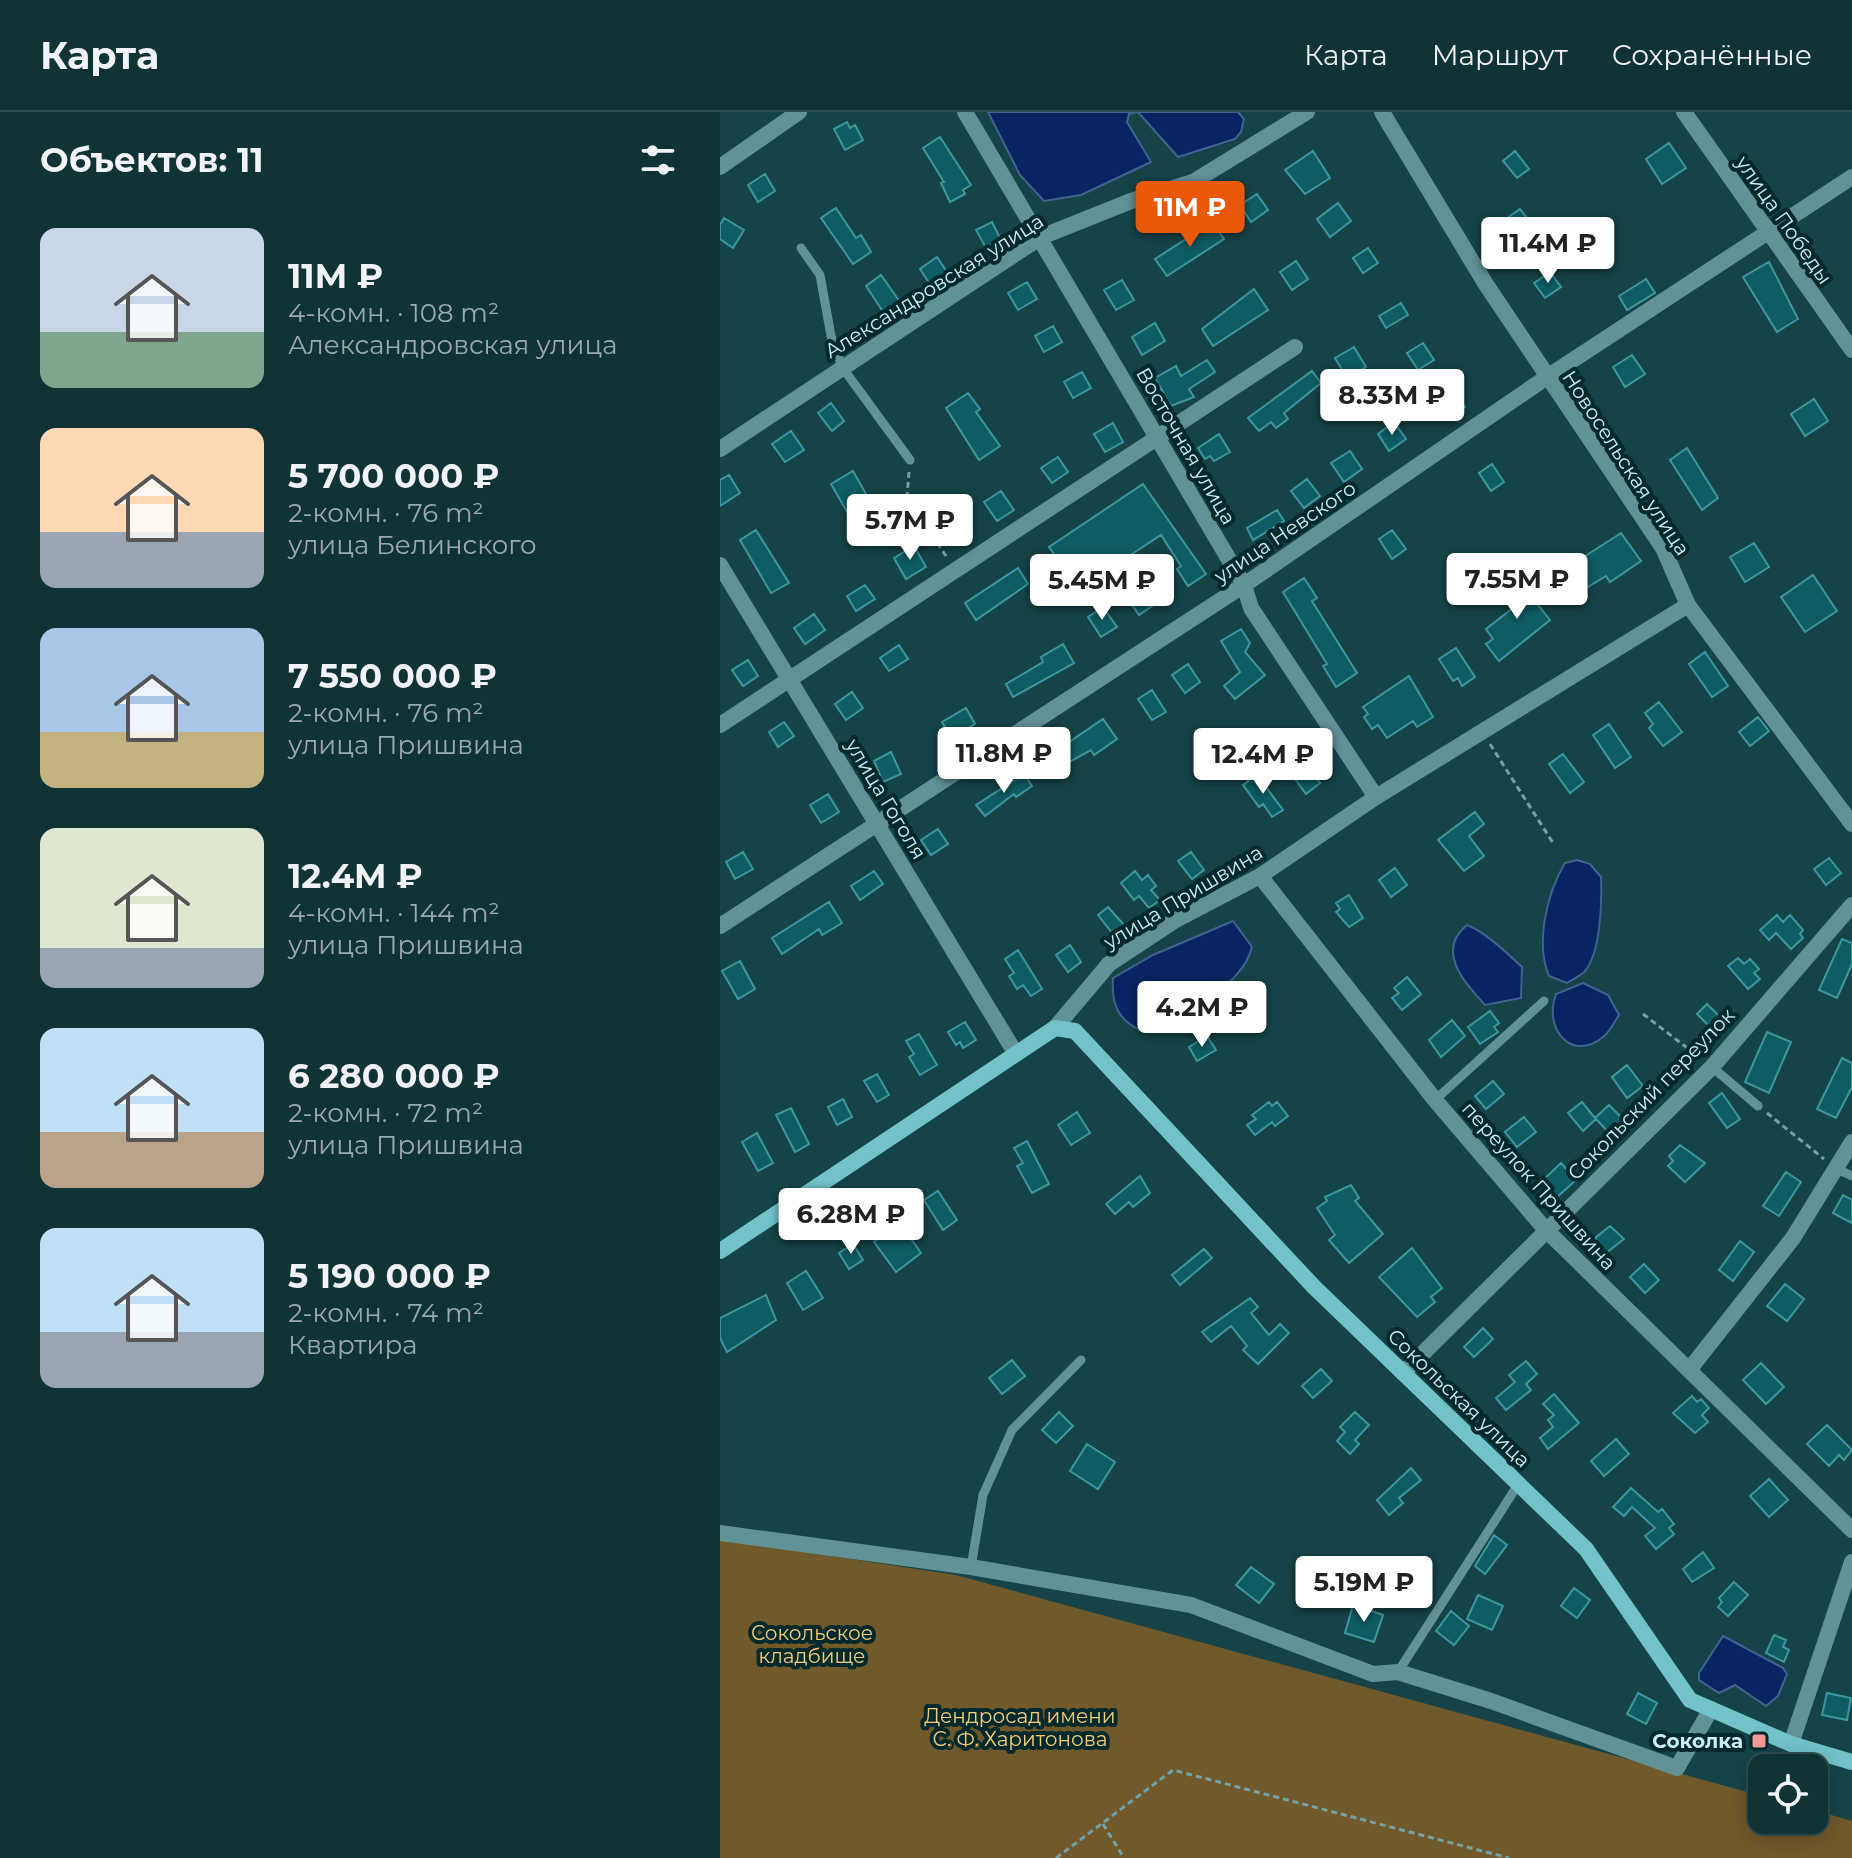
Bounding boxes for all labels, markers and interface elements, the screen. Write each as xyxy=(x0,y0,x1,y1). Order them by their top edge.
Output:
text: Карта xyxy=(40,32,159,79)
text: Карта xyxy=(1304,38,1388,72)
text: Маршрут xyxy=(1432,38,1568,72)
text: Сохранённые xyxy=(1612,38,1812,72)
icon: filters xyxy=(636,138,680,182)
text: Объектов: 11 xyxy=(40,139,264,181)
street label: улица Победы xyxy=(1730,150,1837,289)
pin: 11M ₽ xyxy=(1134,181,1246,249)
text: 11M ₽ xyxy=(1154,191,1226,223)
street label: Александровская улица xyxy=(820,209,1048,363)
pin: 11.4M ₽ xyxy=(1474,217,1622,285)
text: 11.4M ₽ xyxy=(1499,227,1597,259)
text: 11M ₽ xyxy=(288,255,383,297)
icon: home xyxy=(104,260,200,356)
text: 4-комн. · 108 m² xyxy=(288,297,499,329)
text: Александровская улица xyxy=(288,329,617,361)
street label: Восточная улица xyxy=(1131,363,1241,529)
street label: Новосельская улица xyxy=(1557,366,1695,560)
pin: 8.33M ₽ xyxy=(1318,369,1466,437)
text: 8.33M ₽ xyxy=(1338,379,1446,411)
text: 5 700 000 ₽ xyxy=(288,455,499,497)
icon: home xyxy=(104,460,200,556)
street label: улица Невского xyxy=(1209,476,1360,589)
pin: 5.7M ₽ xyxy=(845,494,975,562)
text: 2-комн. · 76 m² xyxy=(288,497,484,529)
text: 5.7M ₽ xyxy=(865,504,955,536)
text: улица Белинского xyxy=(288,529,537,561)
pin: 7.55M ₽ xyxy=(1443,553,1591,621)
pin: 5.45M ₽ xyxy=(1028,554,1176,622)
text: 7.55M ₽ xyxy=(1465,563,1569,595)
text: 5.45M ₽ xyxy=(1048,564,1156,596)
text: 7 550 000 ₽ xyxy=(288,655,497,697)
icon: home xyxy=(104,660,200,756)
text: 2-комн. · 76 m² xyxy=(288,697,484,729)
pin: 11.8M ₽ xyxy=(930,727,1078,795)
pin: 12.4M ₽ xyxy=(1189,728,1337,796)
text: улица Пришвина xyxy=(288,729,524,761)
street label: улица Гоголя xyxy=(840,734,931,863)
text: 11.8M ₽ xyxy=(956,737,1052,769)
text: 12.4M ₽ xyxy=(1212,738,1314,770)
street label: улица Пришвина xyxy=(1098,840,1267,954)
text: 12.4M ₽ xyxy=(288,855,423,897)
icon: home xyxy=(104,860,200,956)
text: 4-комн. · 144 m² xyxy=(288,897,500,929)
text: улица Пришвина xyxy=(288,929,524,961)
pin: 4.2M ₽ xyxy=(1137,981,1267,1049)
text: 4.2M ₽ xyxy=(1155,991,1249,1023)
street label: Сокольский переулок xyxy=(1563,1003,1740,1185)
text: 6 280 000 ₽ xyxy=(288,1055,500,1097)
icon: home xyxy=(104,1060,200,1156)
text: 2-комн. · 72 m² xyxy=(288,1097,483,1129)
street label: переулок Пришвина xyxy=(1457,1097,1621,1275)
text: улица Пришвина xyxy=(288,1129,524,1161)
pin: 6.28M ₽ xyxy=(777,1188,925,1256)
text: 6.28M ₽ xyxy=(797,1198,905,1230)
text: 5 190 000 ₽ xyxy=(288,1255,491,1297)
icon: home xyxy=(104,1260,200,1356)
text: 2-комн. · 74 m² xyxy=(288,1297,484,1329)
street label: Сокольская улица xyxy=(1383,1324,1535,1472)
text: Квартира xyxy=(288,1329,417,1361)
pin: 5.19M ₽ xyxy=(1290,1556,1438,1624)
text: 5.19M ₽ xyxy=(1314,1566,1414,1598)
park label: Сокольское кладбище xyxy=(751,1621,873,1668)
park label: Дендросад имени С. Ф. Харитонова xyxy=(924,1704,1116,1751)
place label: Соколка xyxy=(1652,1729,1743,1753)
marker: Соколка xyxy=(1750,1732,1768,1750)
map controls xyxy=(1748,1754,1828,1834)
button: locate xyxy=(1748,1754,1828,1834)

